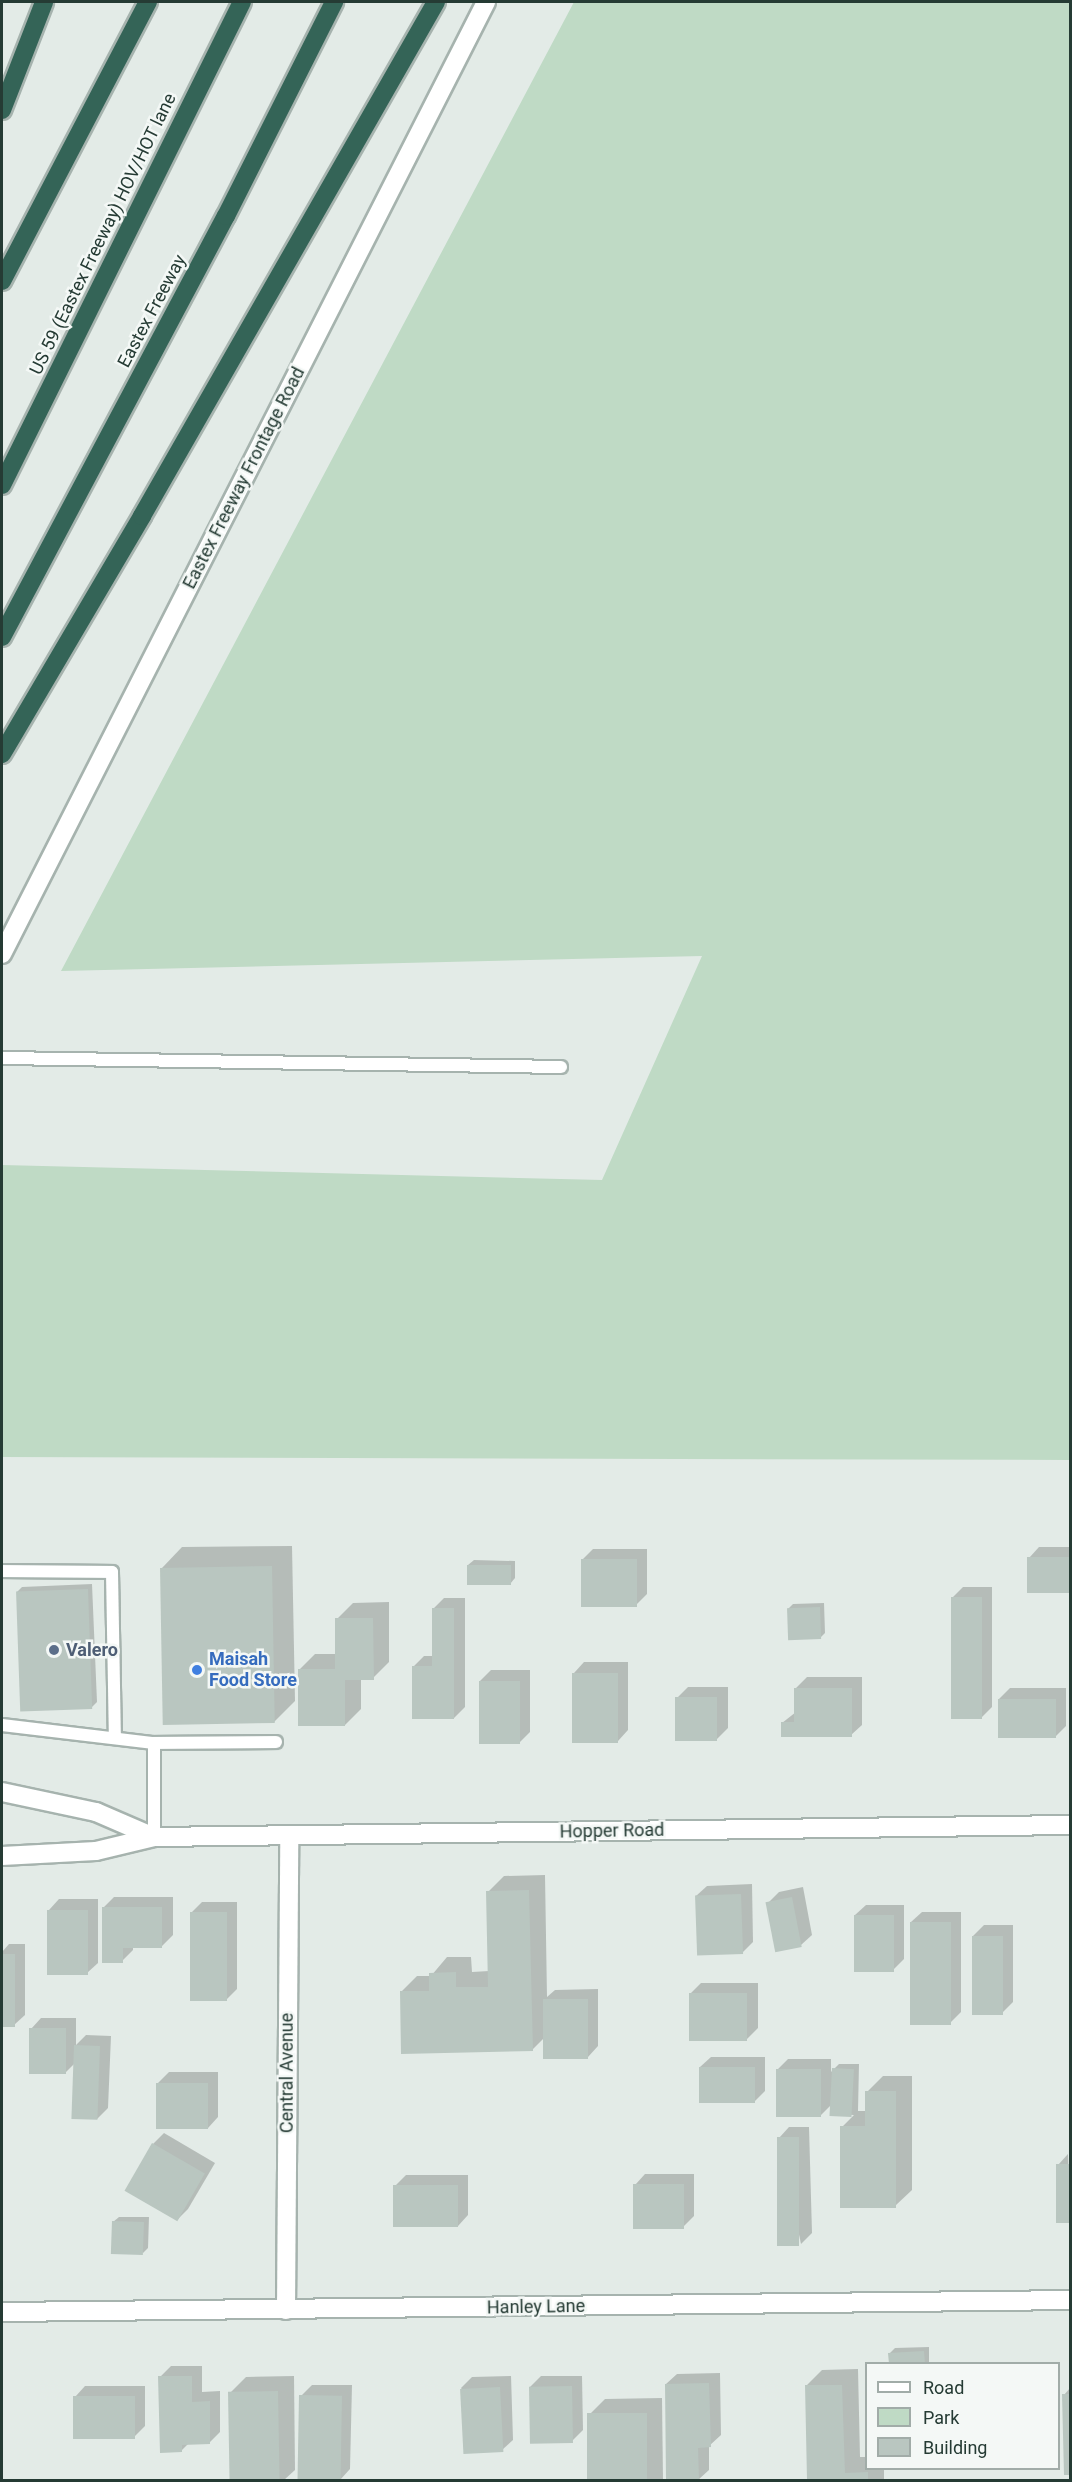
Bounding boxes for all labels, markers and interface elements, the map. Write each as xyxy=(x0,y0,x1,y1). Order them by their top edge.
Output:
street label: US 59 (Eastex Freeway) HOV/HOT lane xyxy=(25,90,181,378)
street label: Eastex Freeway xyxy=(113,251,191,371)
street label: Eastex Freeway Frontage Road xyxy=(179,364,309,592)
place label: Valero xyxy=(66,1639,118,1661)
marker: Valero xyxy=(47,1643,61,1657)
place label: Maisah Food Store xyxy=(209,1649,297,1692)
marker: Maisah Food Store xyxy=(190,1663,204,1677)
street label: Hopper Road xyxy=(559,1819,665,1843)
street label: Central Avenue xyxy=(276,2013,298,2133)
street label: Hanley Lane xyxy=(487,2295,585,2319)
legend xyxy=(865,2362,1060,2470)
text: Road xyxy=(923,2377,964,2398)
text: Park xyxy=(923,2407,959,2428)
text: Building xyxy=(923,2437,987,2458)

